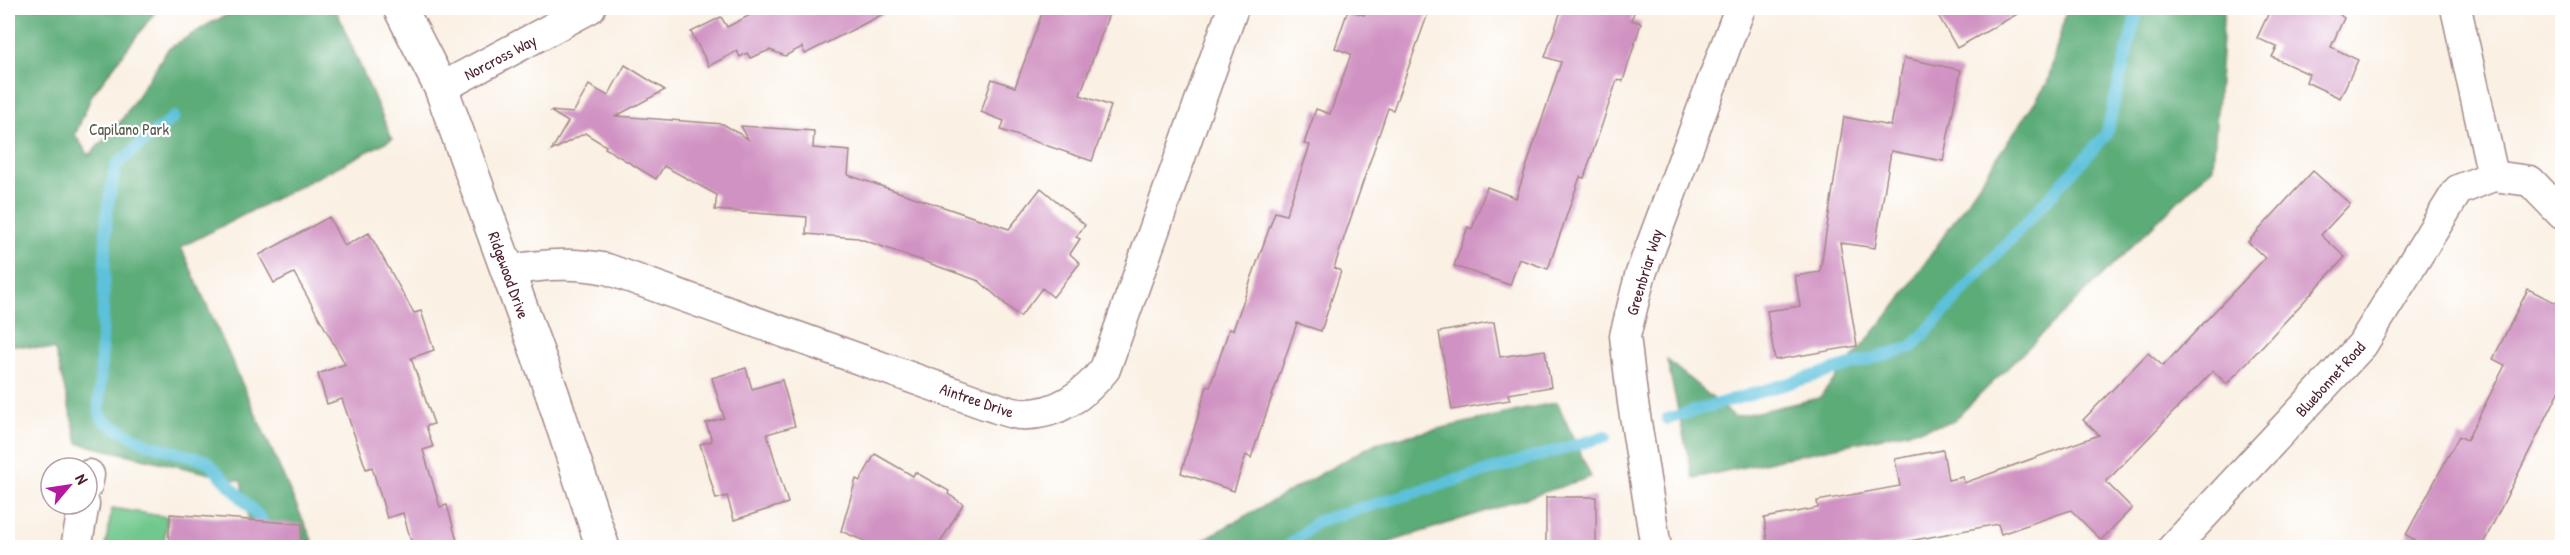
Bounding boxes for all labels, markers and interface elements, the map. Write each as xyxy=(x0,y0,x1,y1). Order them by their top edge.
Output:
street label: Norcross Way xyxy=(460,29,540,85)
park label: Capilano Park xyxy=(89,118,169,140)
street label: Greenbriar Way xyxy=(1620,226,1668,318)
street label: Ridgewood Drive xyxy=(483,229,535,322)
street label: Bluebonnet Road xyxy=(2290,337,2370,421)
street label: Aintree Drive xyxy=(937,377,1017,423)
north arrow xyxy=(39,456,99,516)
text: N xyxy=(70,470,94,488)

